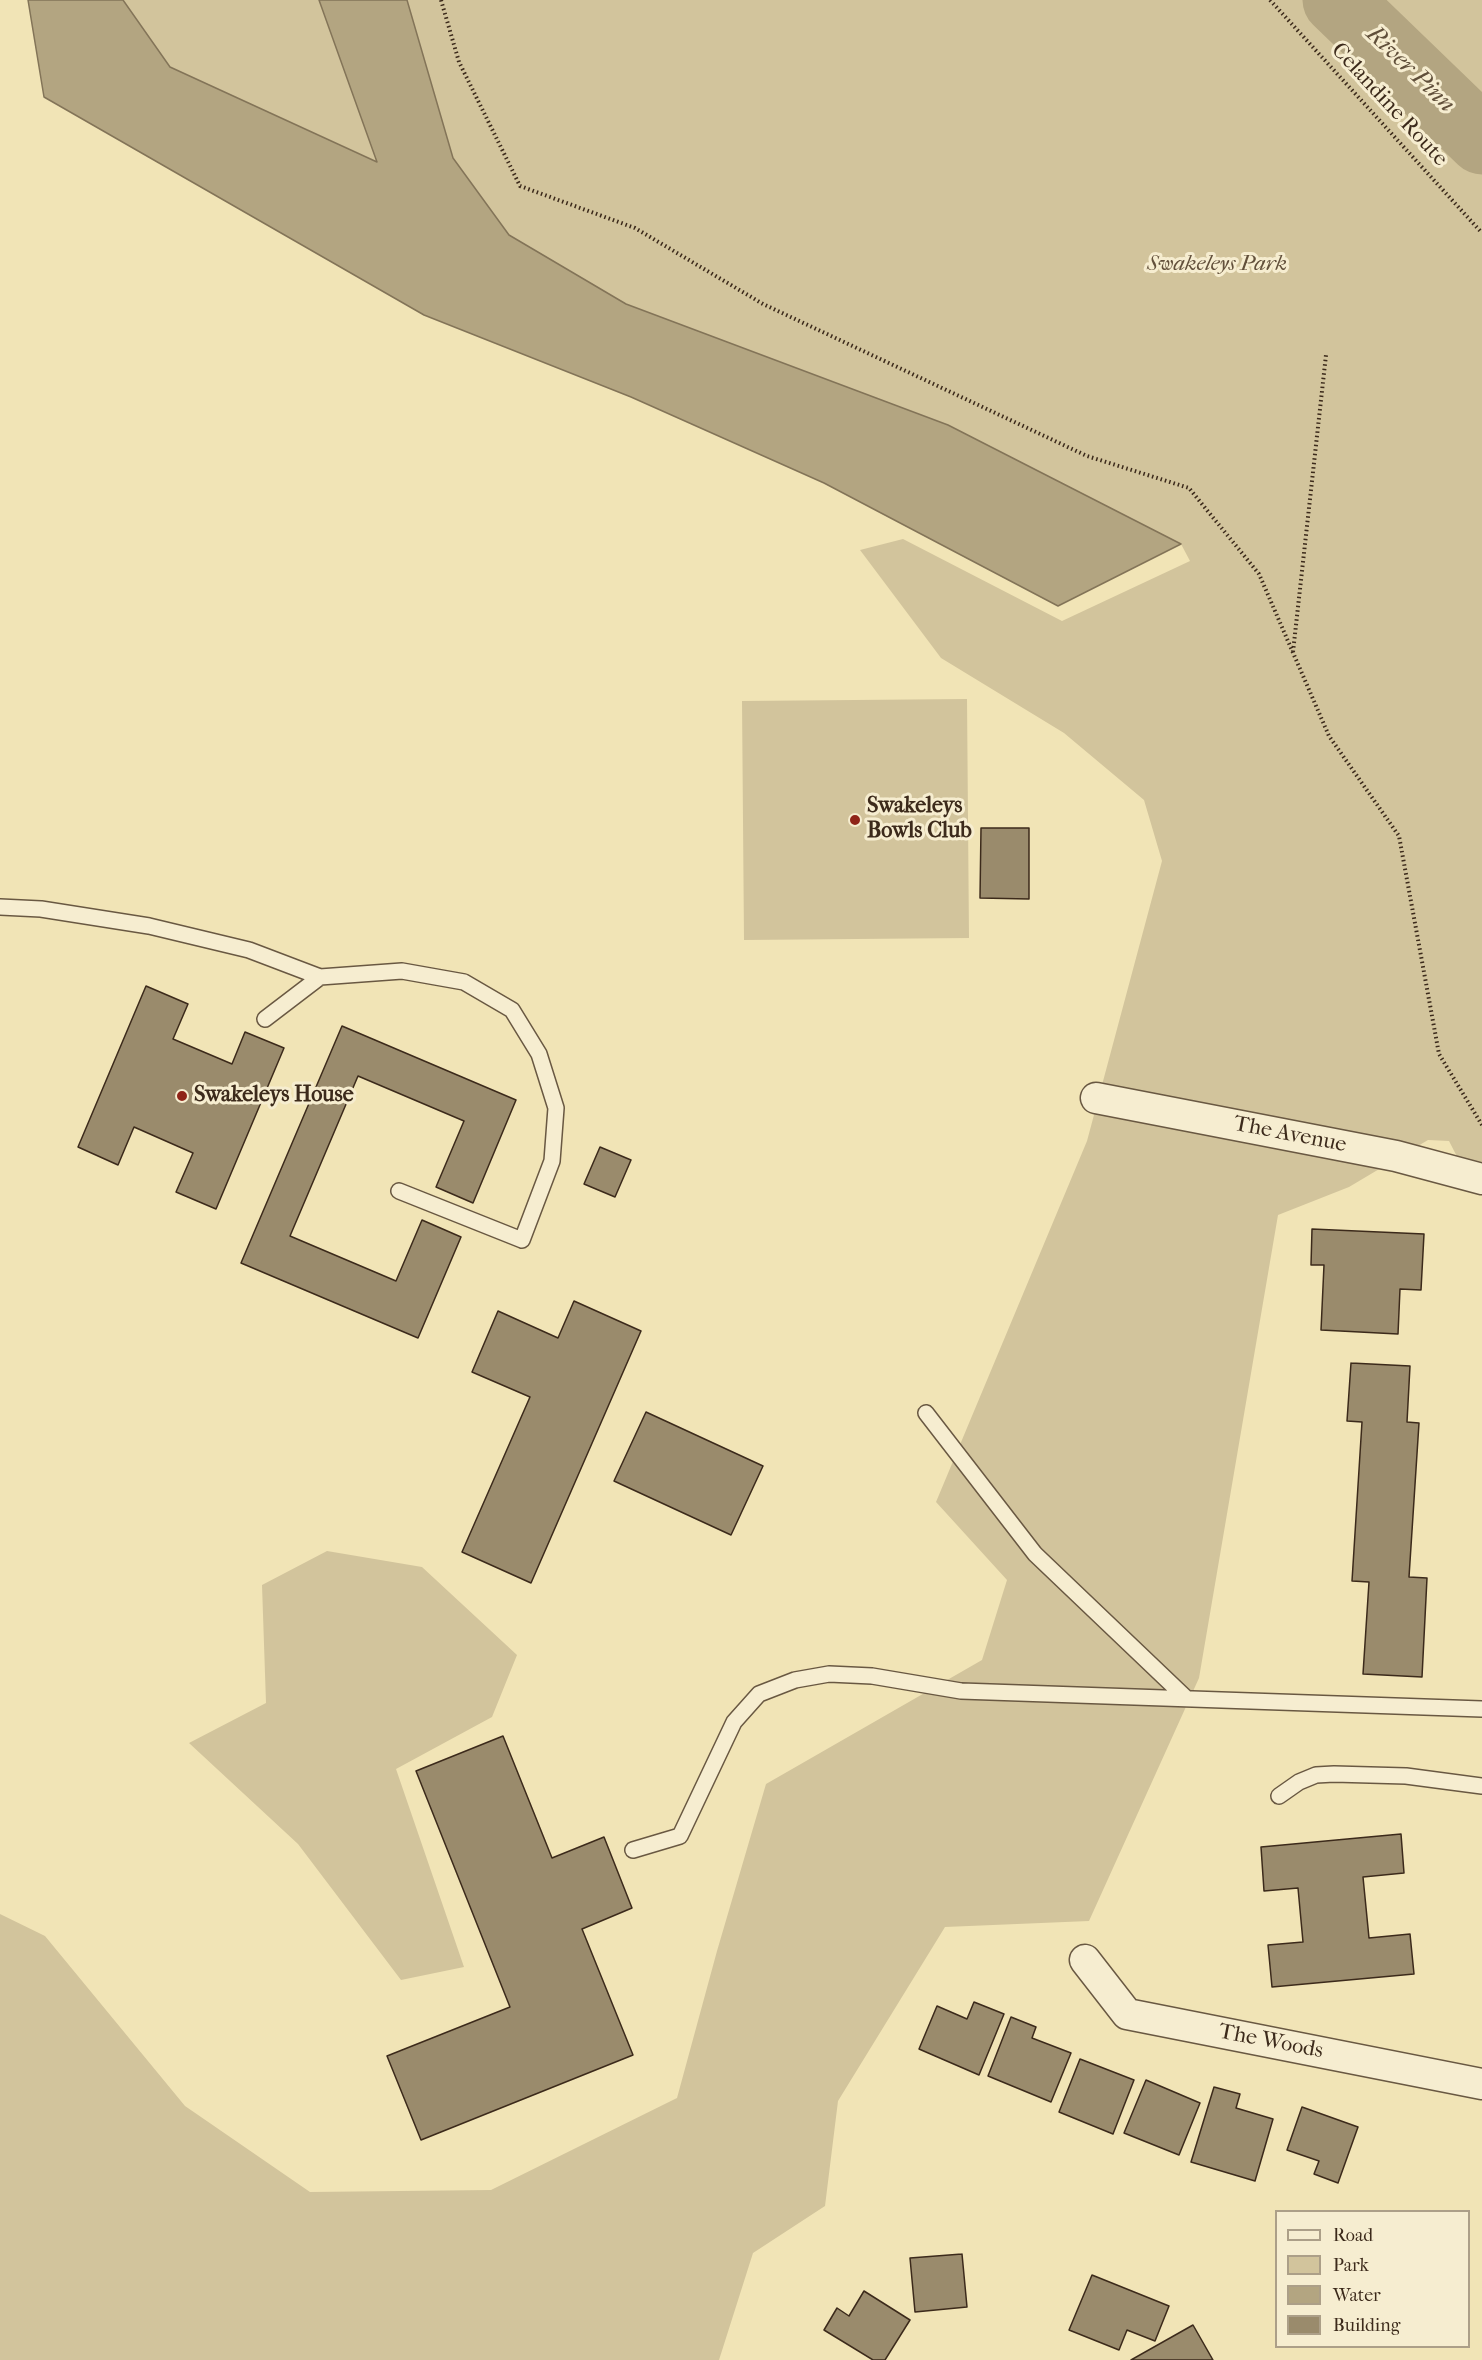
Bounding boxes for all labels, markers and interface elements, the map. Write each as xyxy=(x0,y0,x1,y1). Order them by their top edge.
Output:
water label: River Pinn xyxy=(1360,21,1460,119)
street label: Celandine Route xyxy=(1325,38,1453,172)
park label: Swakeleys Park xyxy=(1147,252,1287,278)
place label: Swakeleys Bowls Club xyxy=(867,794,972,846)
marker: Swakeleys Bowls Club xyxy=(848,813,862,827)
place label: Swakeleys House xyxy=(194,1083,354,1109)
marker: Swakeleys House xyxy=(175,1089,189,1103)
street label: The Avenue xyxy=(1231,1111,1349,1159)
street label: The Woods xyxy=(1217,2019,1325,2065)
legend xyxy=(1275,2210,1470,2348)
text: Road xyxy=(1333,2225,1373,2246)
text: Park xyxy=(1333,2255,1369,2276)
text: Water xyxy=(1333,2285,1381,2306)
text: Building xyxy=(1333,2315,1400,2336)

